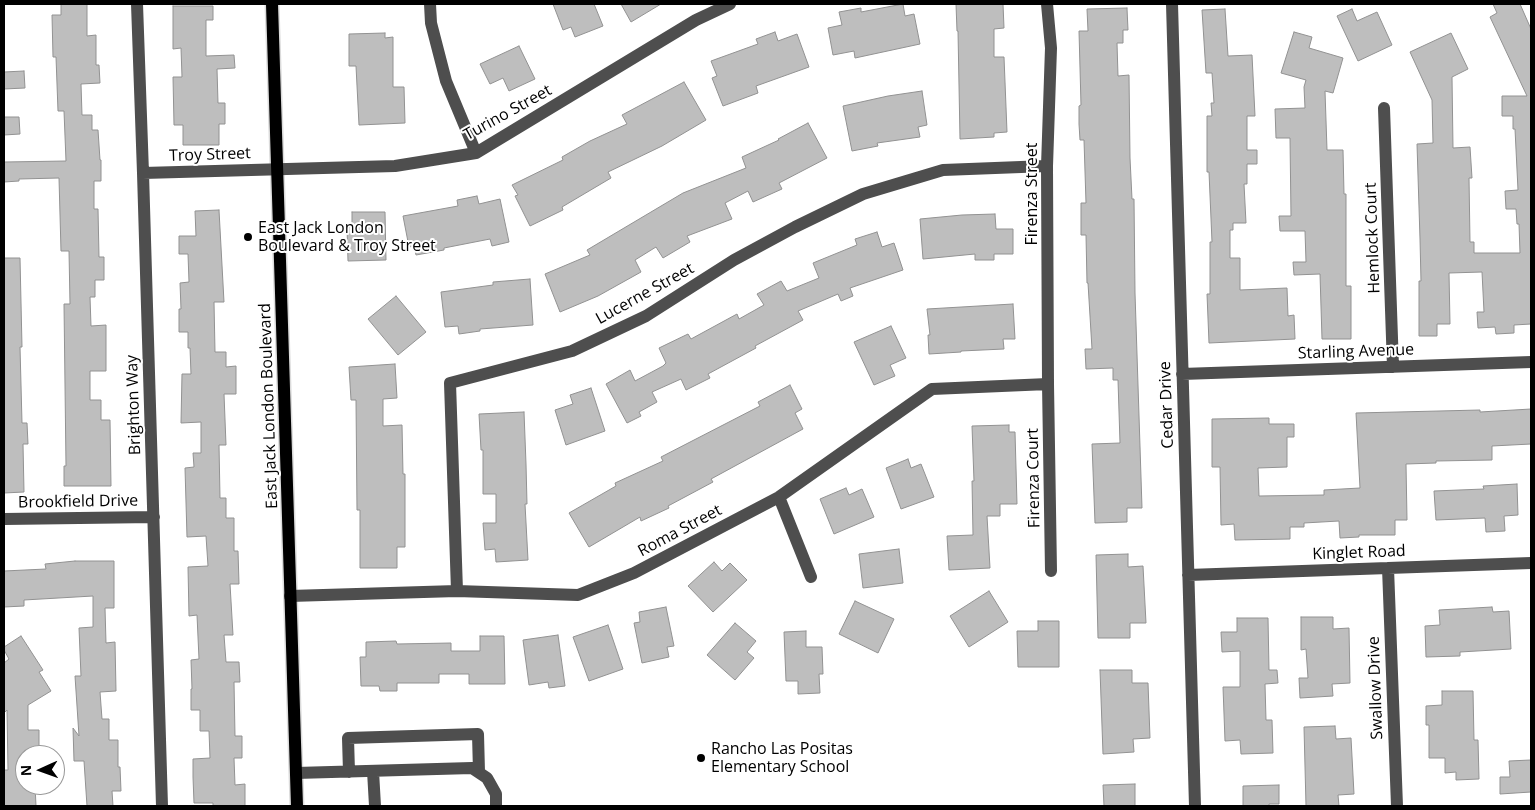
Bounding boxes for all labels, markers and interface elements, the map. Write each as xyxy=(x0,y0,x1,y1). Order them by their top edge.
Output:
street label: Turino Street xyxy=(461,81,555,145)
street label: Firenza Street xyxy=(1022,143,1042,245)
street label: Troy Street xyxy=(169,144,251,166)
street label: Hemlock Court xyxy=(1361,182,1385,294)
place label: East Jack London Boulevard & Troy Street xyxy=(258,218,436,256)
marker: East Jack London Boulevard & Troy Street xyxy=(242,231,254,243)
street label: Lucerne Street xyxy=(593,259,697,329)
street label: East Jack London Boulevard xyxy=(256,303,282,509)
street label: Starling Avenue xyxy=(1298,340,1414,364)
street label: Brighton Way xyxy=(123,355,145,455)
street label: Cedar Drive xyxy=(1156,361,1178,449)
street label: Firenza Court xyxy=(1024,428,1044,528)
street label: Brookfield Drive xyxy=(18,491,138,513)
street label: Roma Street xyxy=(635,501,725,561)
street label: Kinglet Road xyxy=(1312,542,1406,564)
street label: Swallow Drive xyxy=(1365,636,1387,740)
place label: Rancho Las Positas Elementary School xyxy=(711,739,853,777)
north arrow xyxy=(15,745,65,795)
marker: Rancho Las Positas Elementary School xyxy=(695,752,707,764)
text: N xyxy=(16,764,35,777)

